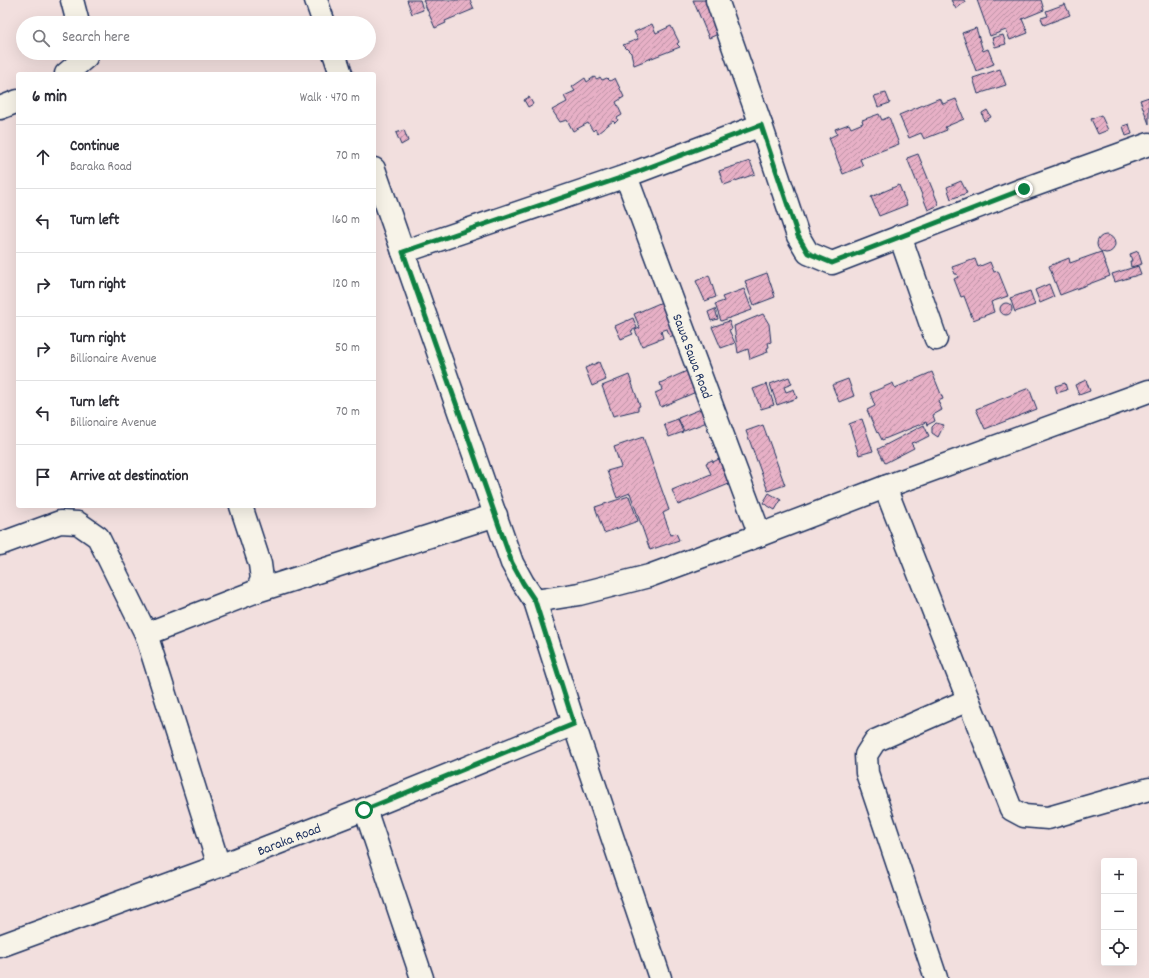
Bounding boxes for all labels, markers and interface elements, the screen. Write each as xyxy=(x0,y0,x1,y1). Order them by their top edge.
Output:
search box xyxy=(16,16,376,60)
icon: search xyxy=(30,27,52,49)
text: Search here xyxy=(62,27,130,49)
text: 6 min xyxy=(32,86,67,110)
text: Walk · 470 m xyxy=(300,89,360,108)
text: Continue xyxy=(70,136,119,158)
icon: ahead xyxy=(32,146,54,168)
text: 70 m xyxy=(336,147,360,166)
text: Baraka Road xyxy=(70,158,132,177)
route end xyxy=(1015,180,1033,198)
icon: left xyxy=(32,210,54,232)
text: Turn left xyxy=(70,210,119,232)
text: 160 m xyxy=(332,211,360,230)
icon: right xyxy=(32,274,54,296)
text: Turn right xyxy=(70,274,126,296)
text: 120 m xyxy=(332,275,360,294)
street label: Sawa Sawa Road xyxy=(666,311,716,402)
text: Turn right xyxy=(70,328,126,350)
icon: right xyxy=(32,338,54,360)
text: 50 m xyxy=(335,339,360,358)
text: Billionaire Avenue xyxy=(70,350,156,369)
text: Turn left xyxy=(70,392,119,414)
icon: left xyxy=(32,402,54,424)
text: 70 m xyxy=(336,403,360,422)
text: Billionaire Avenue xyxy=(70,414,156,433)
icon: arrive xyxy=(32,466,54,488)
text: Arrive at destination xyxy=(70,466,188,488)
route start xyxy=(355,801,373,819)
street label: Baraka Road xyxy=(255,819,324,862)
map controls xyxy=(1101,858,1137,966)
button: + xyxy=(1101,858,1137,894)
button: − xyxy=(1101,894,1137,930)
button: locate xyxy=(1101,930,1137,966)

